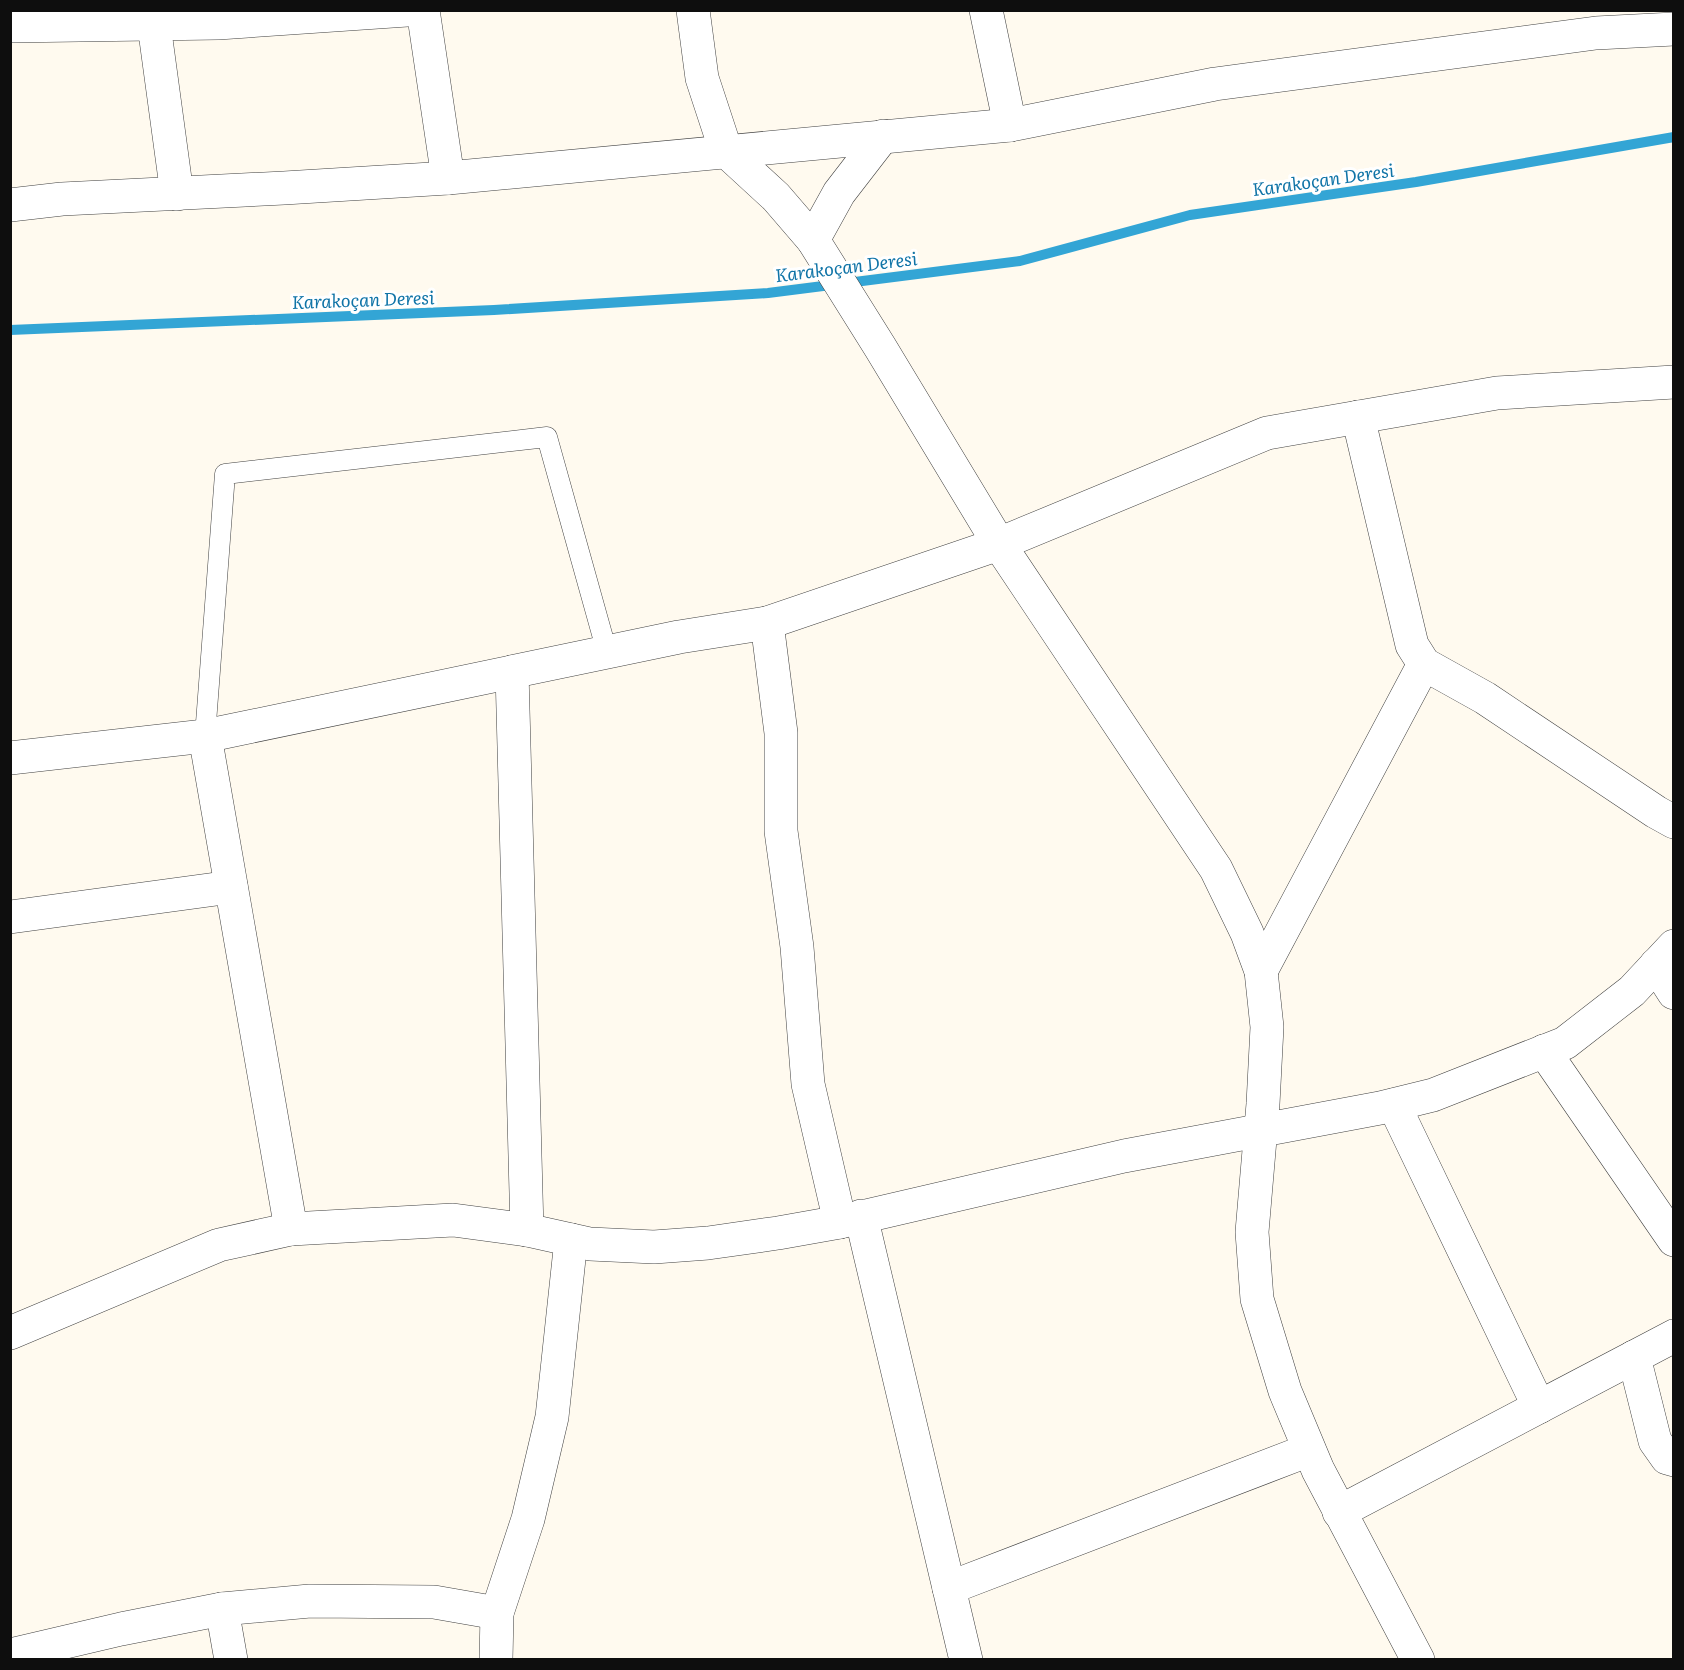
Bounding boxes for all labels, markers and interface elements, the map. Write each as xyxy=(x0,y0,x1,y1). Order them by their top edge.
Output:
water label: Karakoçan Deresi xyxy=(1250,156,1396,202)
water label: Karakoçan Deresi xyxy=(773,244,919,288)
water label: Karakoçan Deresi xyxy=(291,283,435,315)

